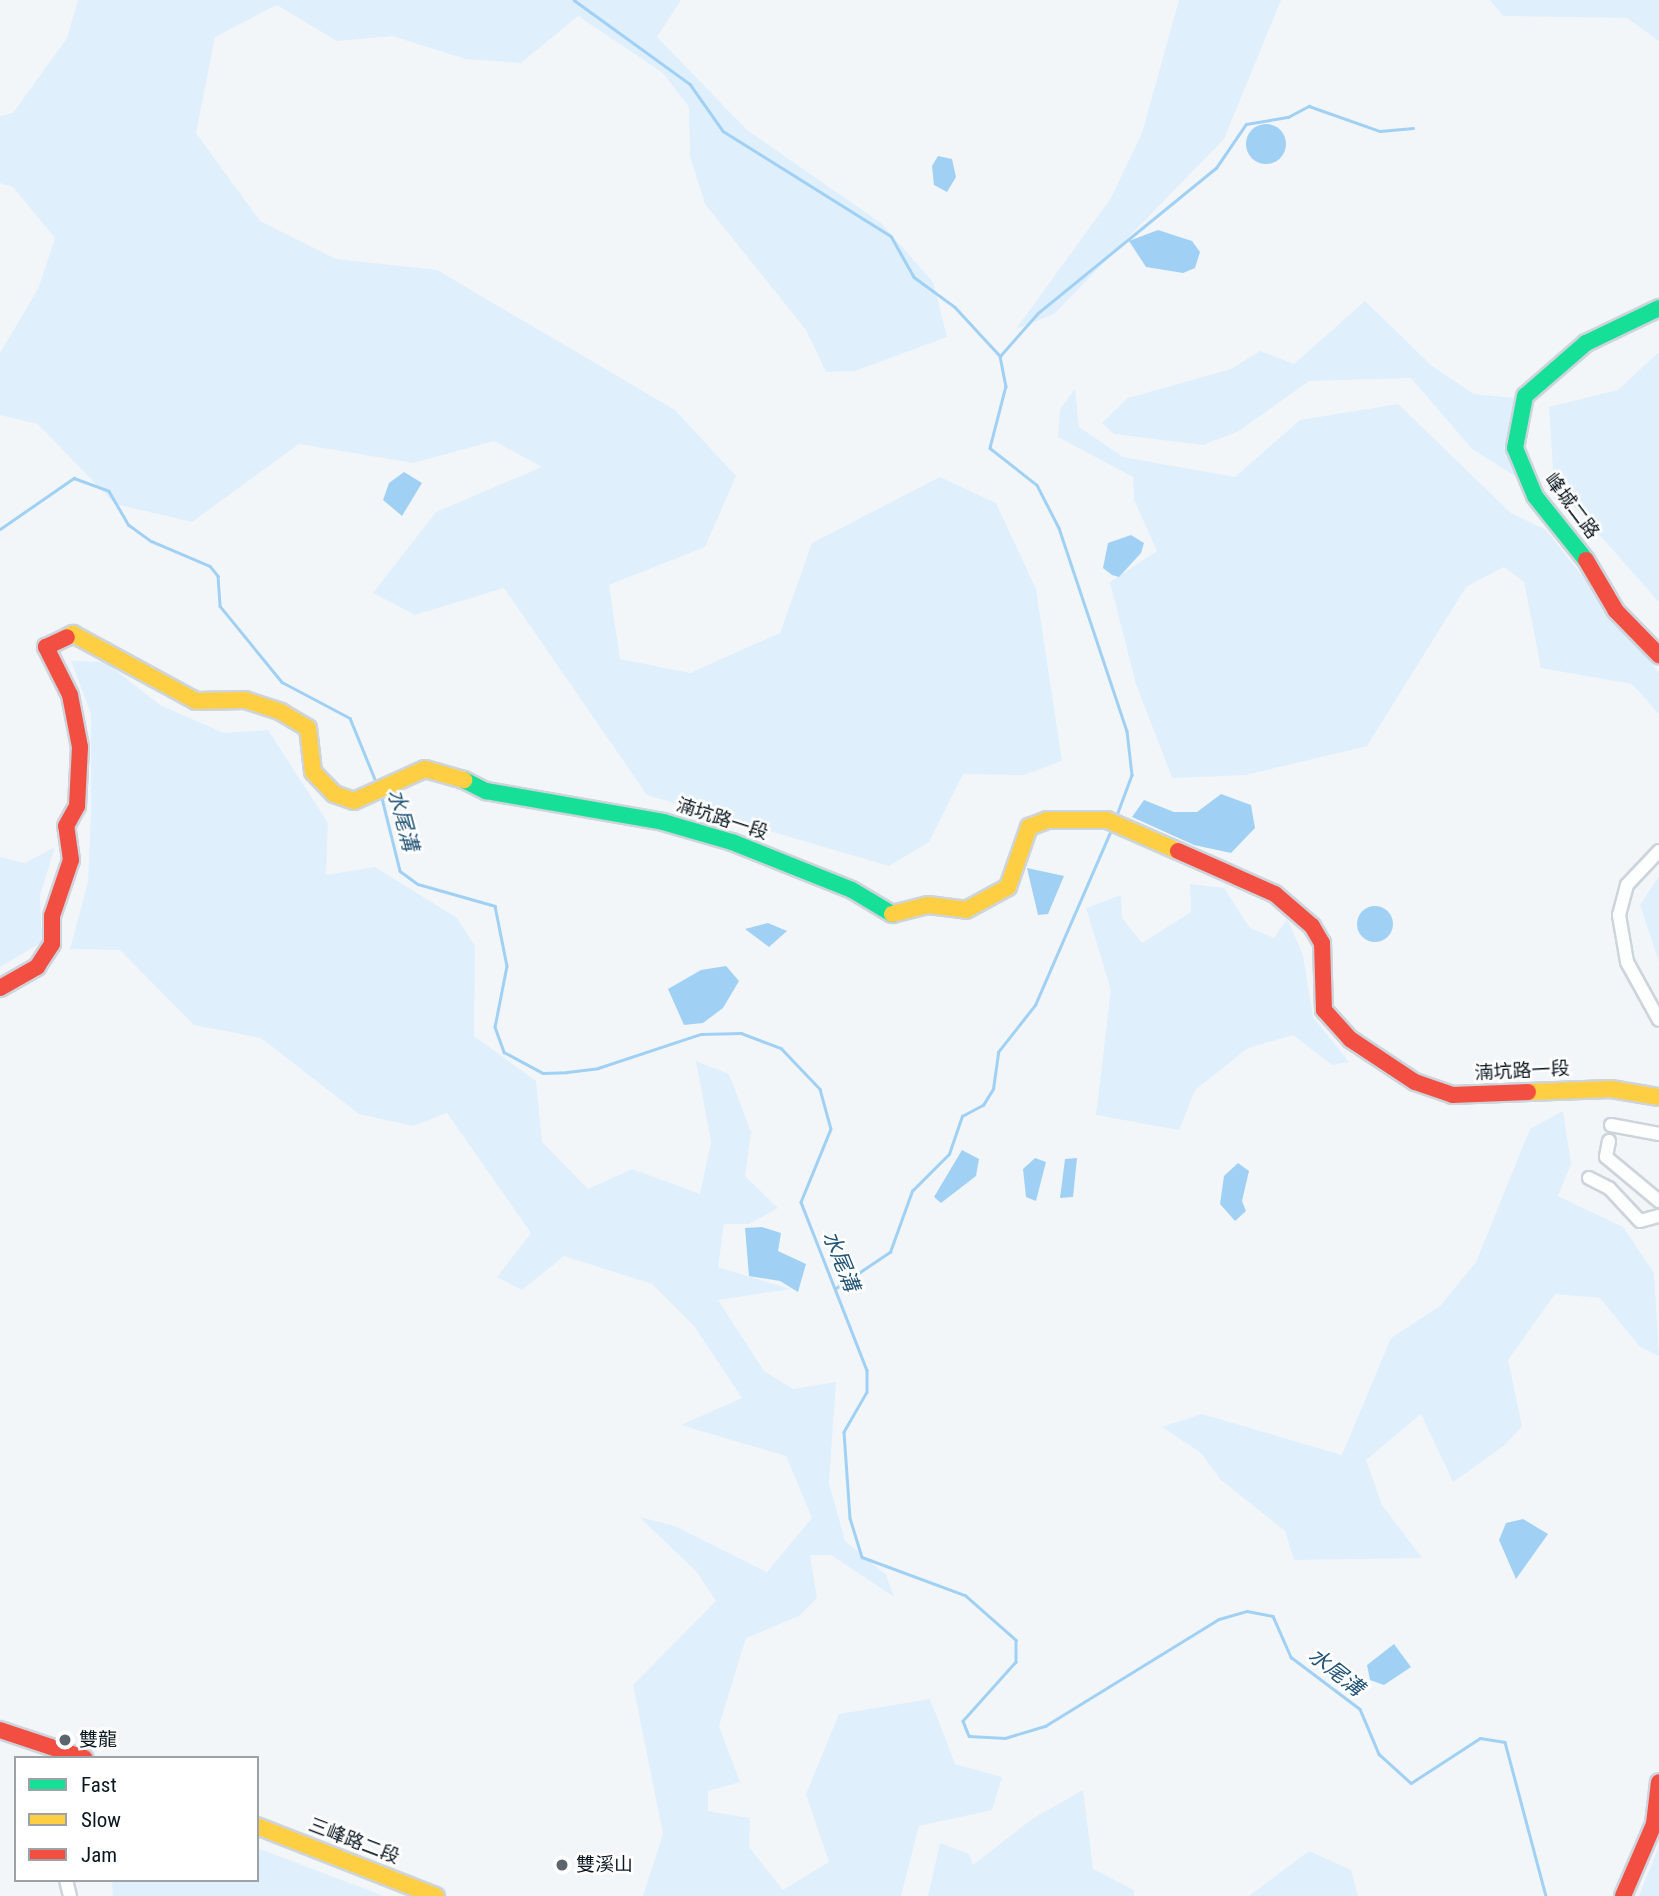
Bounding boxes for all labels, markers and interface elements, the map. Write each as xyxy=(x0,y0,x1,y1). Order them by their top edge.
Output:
street label: 峰城二路 xyxy=(1540,469,1604,543)
water label: 水尾溝 xyxy=(383,786,423,854)
street label: 湳坑路一段 xyxy=(673,793,771,845)
street label: 湳坑路一段 xyxy=(1474,1057,1570,1085)
water label: 水尾溝 xyxy=(818,1227,864,1295)
water label: 水尾溝 xyxy=(1303,1643,1369,1701)
place label: 雙龍 xyxy=(79,1729,117,1751)
marker: 雙龍 xyxy=(57,1732,73,1748)
legend xyxy=(14,1756,259,1882)
text: Fast xyxy=(81,1773,117,1797)
text: Slow xyxy=(81,1808,121,1832)
street label: 三峰路二段 xyxy=(306,1813,402,1869)
text: Jam xyxy=(81,1843,117,1867)
place label: 雙溪山 xyxy=(576,1854,633,1876)
marker: 雙溪山 xyxy=(554,1857,570,1873)

